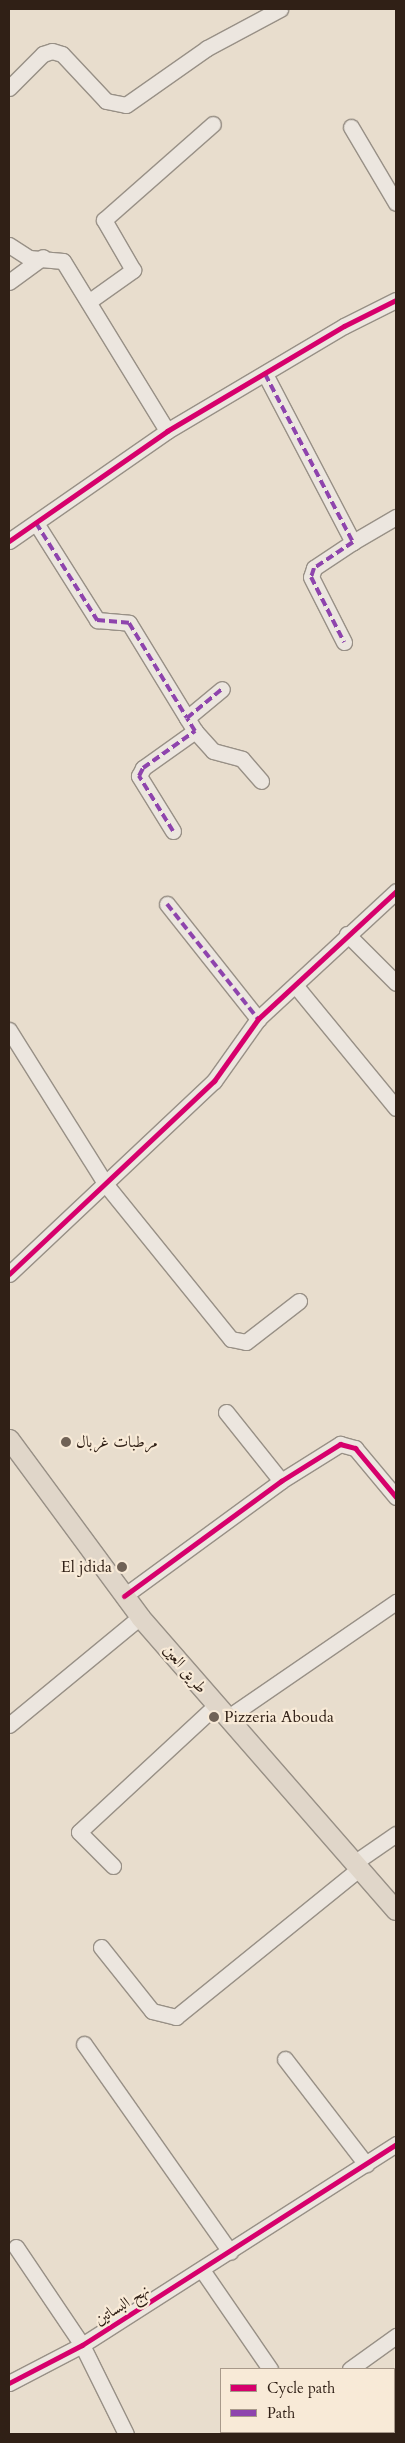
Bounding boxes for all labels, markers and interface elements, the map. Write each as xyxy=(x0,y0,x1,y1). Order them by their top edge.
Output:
place label: مرطبات غربال xyxy=(76,1432,158,1452)
marker: مرطبات غربال xyxy=(60,1436,72,1448)
place label: El jdida xyxy=(61,1557,112,1577)
marker: El jdida xyxy=(116,1561,128,1573)
street label: طريق العين xyxy=(159,1641,211,1697)
place label: Pizzeria Abouda xyxy=(224,1707,334,1727)
marker: Pizzeria Abouda xyxy=(208,1711,220,1723)
street label: نهج البساتين xyxy=(91,2281,153,2329)
legend xyxy=(220,2368,395,2433)
text: Cycle path xyxy=(267,2378,335,2398)
text: Path xyxy=(267,2403,295,2423)

